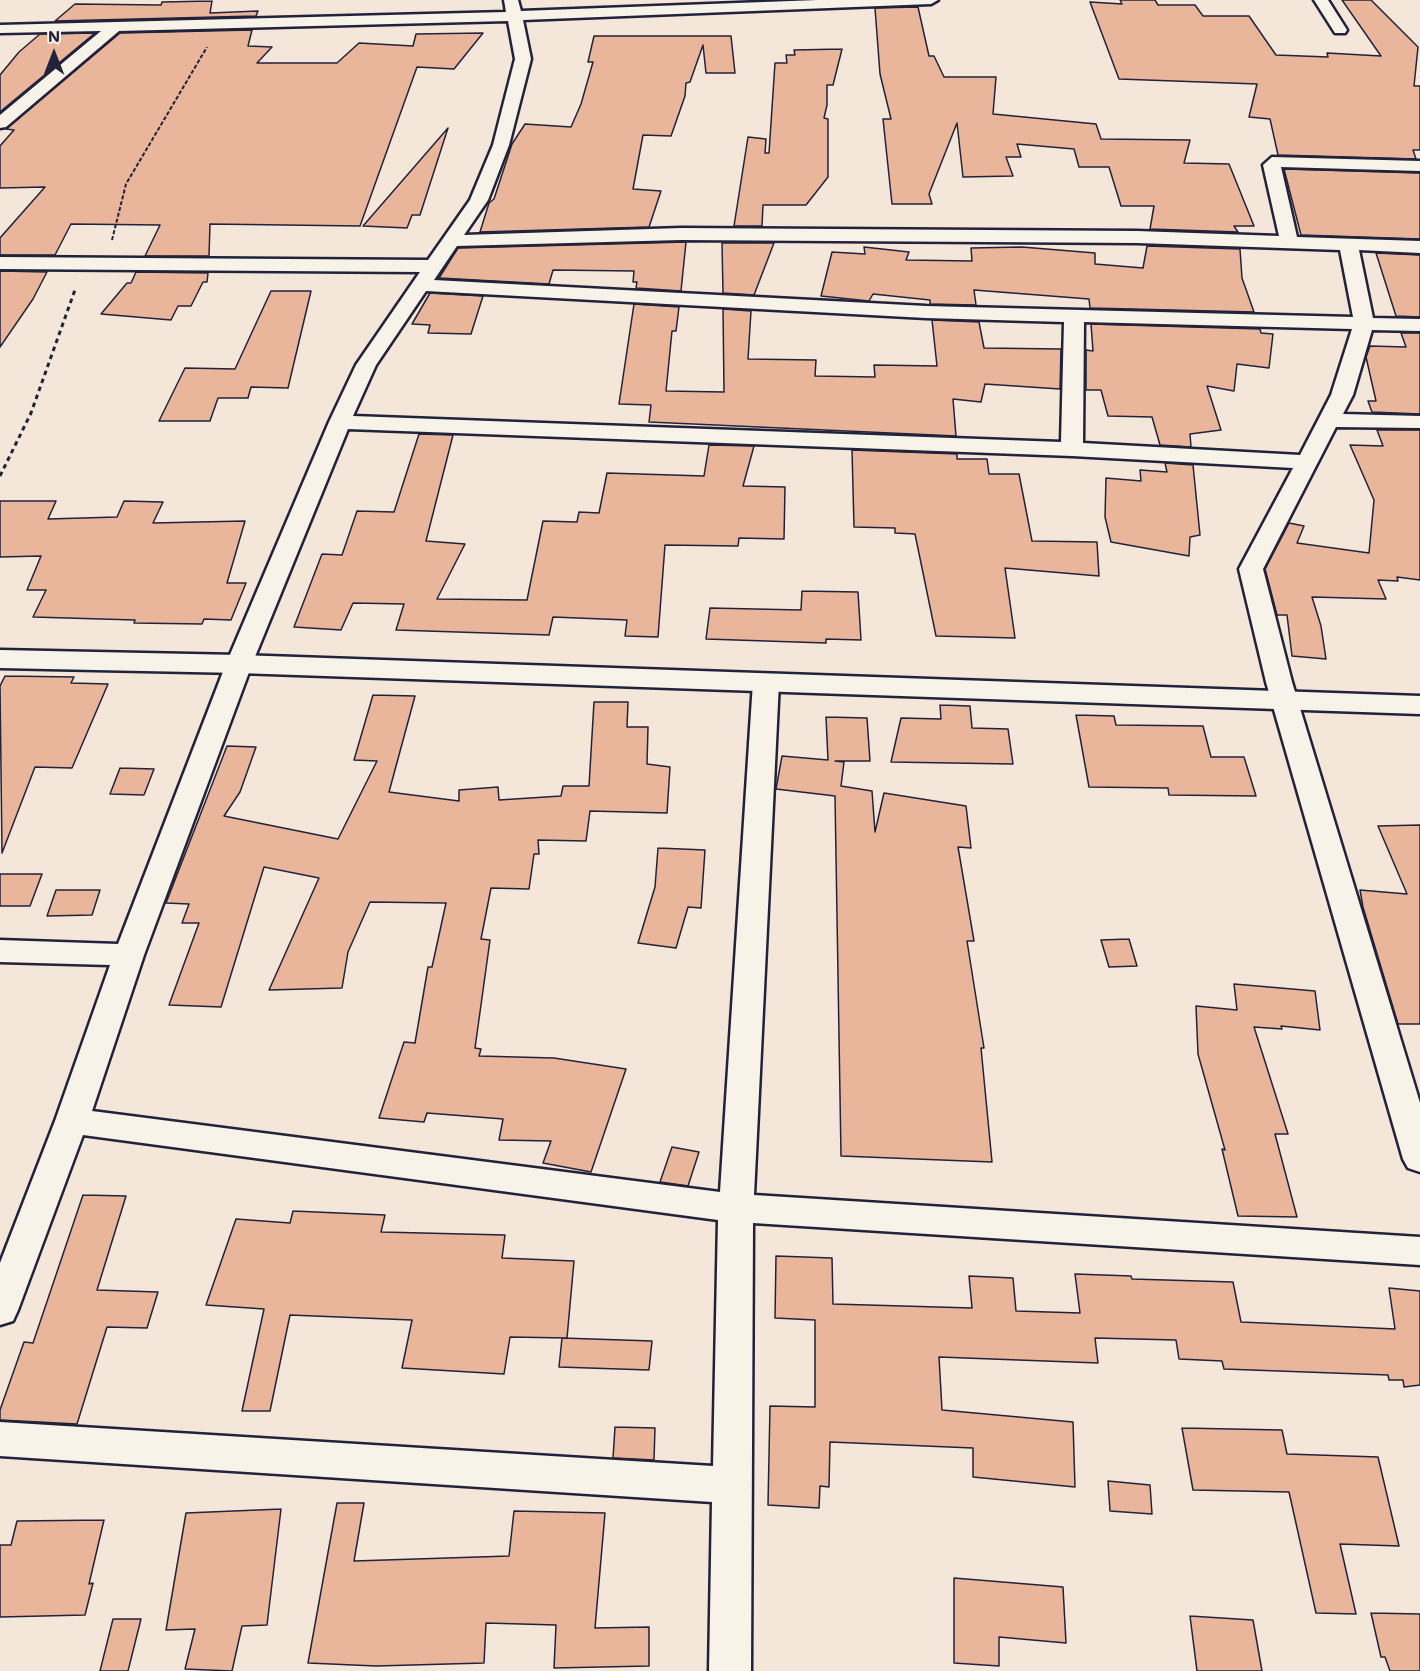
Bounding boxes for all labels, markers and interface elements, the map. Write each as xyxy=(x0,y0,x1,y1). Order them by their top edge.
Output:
north arrow xyxy=(24,24,84,84)
text: N xyxy=(48,25,60,46)

